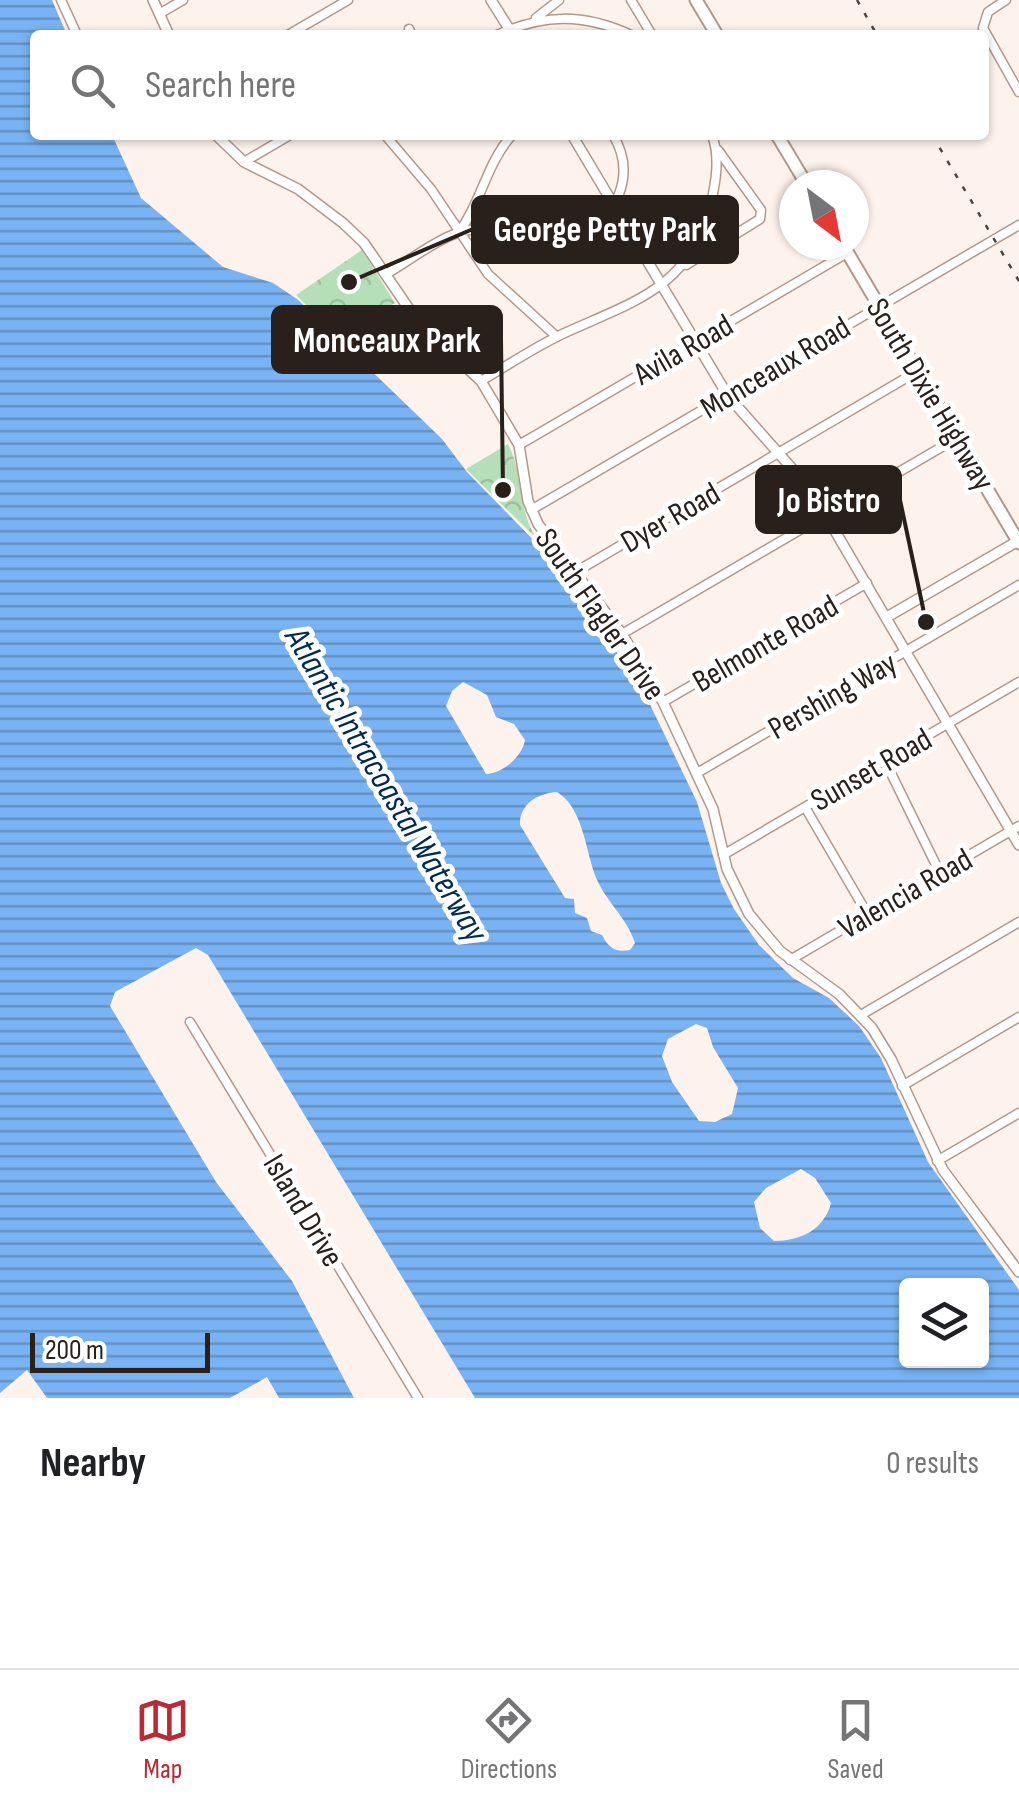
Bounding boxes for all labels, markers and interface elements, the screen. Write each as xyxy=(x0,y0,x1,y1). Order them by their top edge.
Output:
search box xyxy=(30,30,989,140)
icon: search xyxy=(65,58,120,113)
text: Search here xyxy=(145,63,296,108)
north arrow xyxy=(779,170,869,260)
callout: George Petty Park xyxy=(473,197,737,262)
text: George Petty Park xyxy=(493,209,717,252)
street label: South Dixie Highway xyxy=(857,292,1002,498)
street label: Avila Road xyxy=(626,306,740,395)
callout: Monceaux Park xyxy=(273,307,501,372)
street label: Monceaux Road xyxy=(694,308,858,428)
text: Monceaux Park xyxy=(293,320,481,363)
callout: Jo Bistro xyxy=(757,467,900,532)
street label: Dyer Road xyxy=(614,474,727,562)
text: Jo Bistro xyxy=(777,480,880,523)
street label: South Flagler Drive xyxy=(526,521,673,708)
street label: Belmonte Road xyxy=(686,587,845,702)
water label: Atlantic Intracoastal Waterway xyxy=(274,618,498,951)
street label: Pershing Way xyxy=(761,644,904,749)
street label: Sunset Road xyxy=(804,720,939,820)
street label: Valencia Road xyxy=(832,840,979,948)
street label: Island Drive xyxy=(254,1147,351,1274)
map controls xyxy=(899,1278,989,1368)
button: layers xyxy=(899,1278,989,1368)
scale bar xyxy=(30,1328,210,1372)
text: 200 m xyxy=(45,1334,104,1367)
text: Nearby xyxy=(40,1438,146,1489)
text: 0 results xyxy=(886,1444,979,1483)
tab: Map xyxy=(135,1693,190,1786)
tab: Directions xyxy=(461,1693,557,1786)
tab: Saved xyxy=(828,1693,884,1786)

